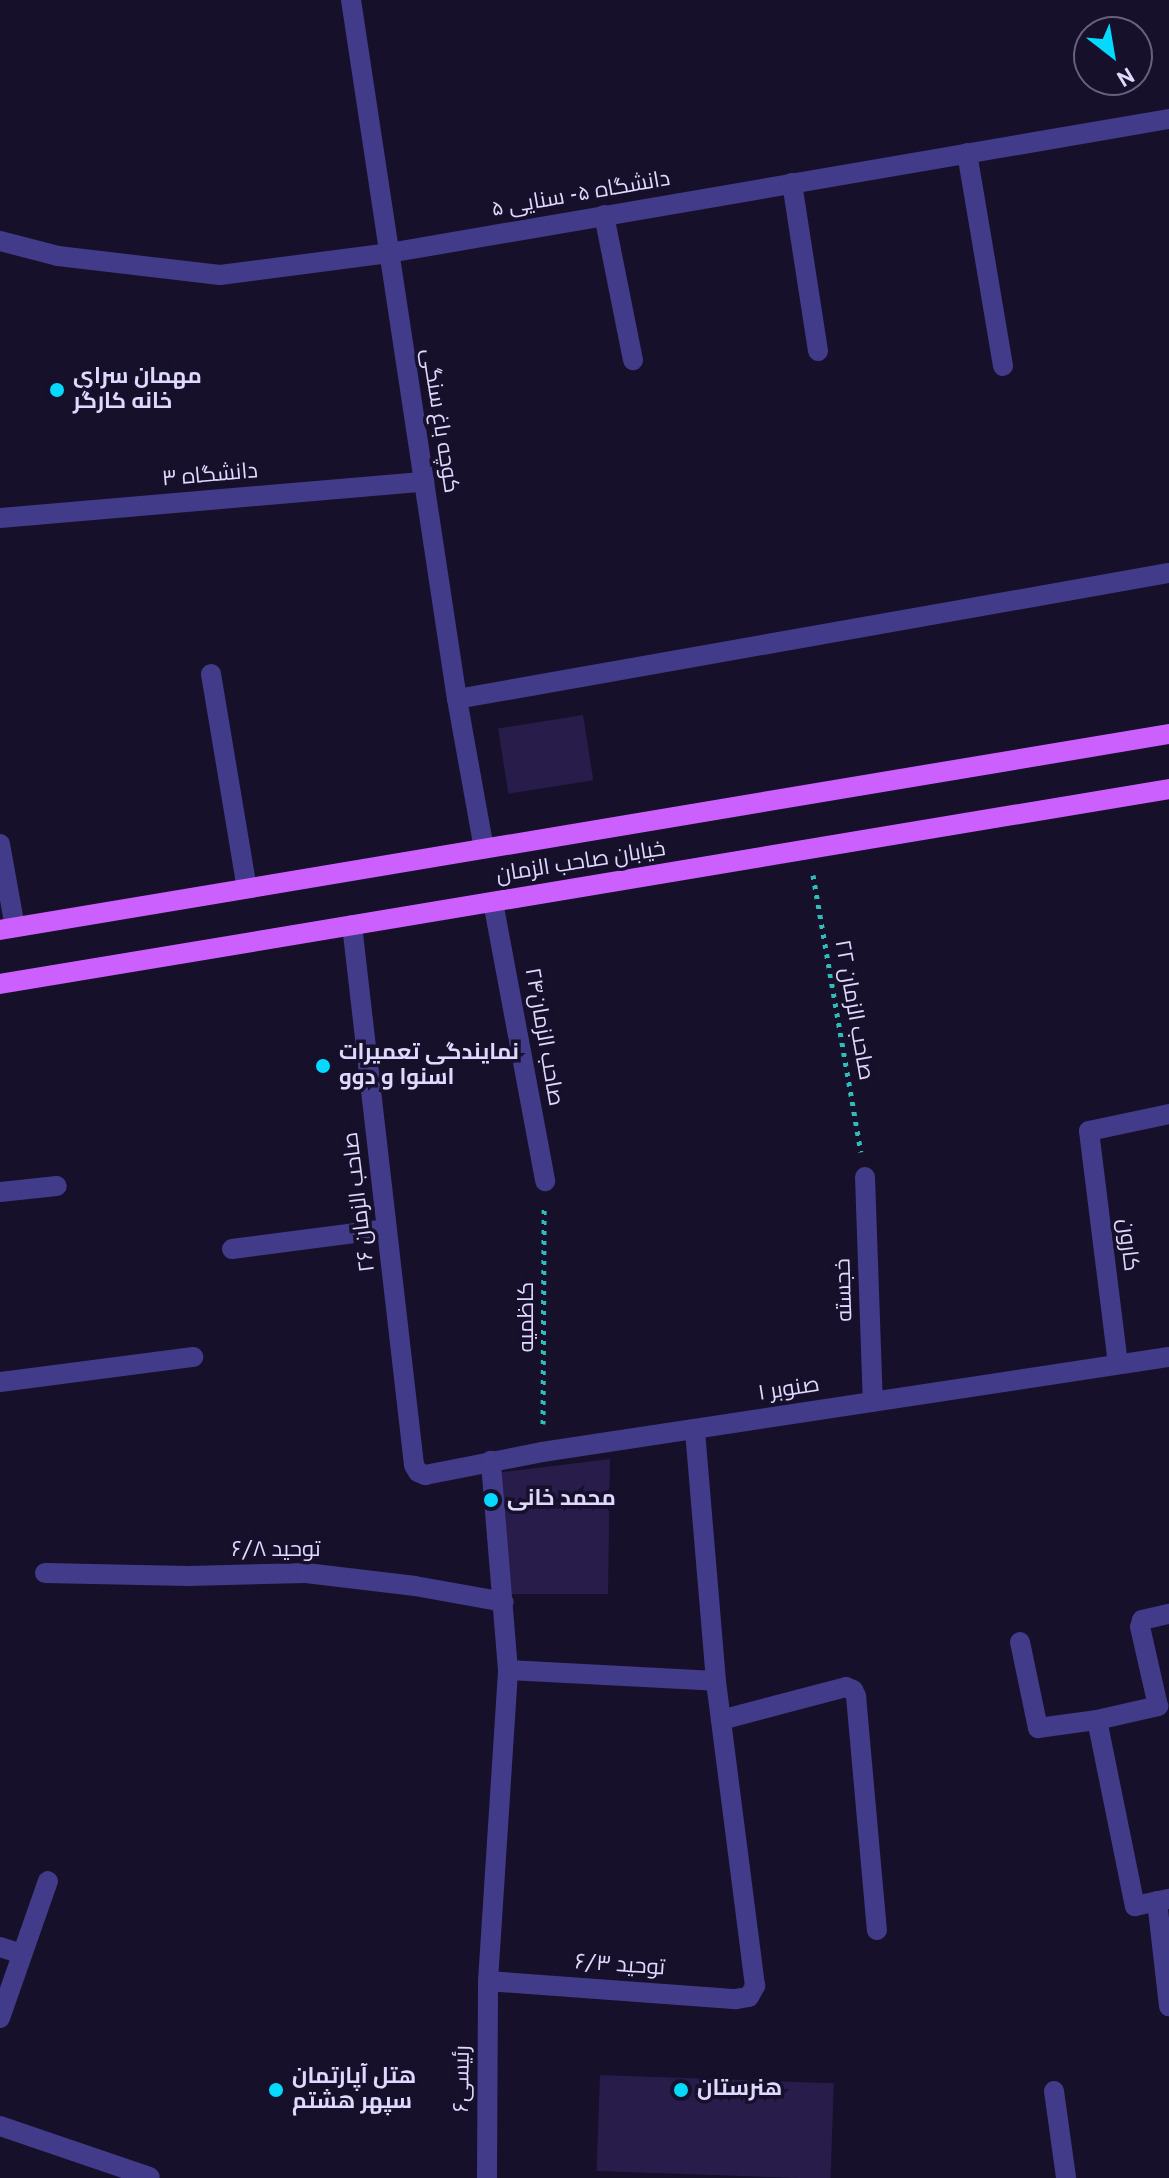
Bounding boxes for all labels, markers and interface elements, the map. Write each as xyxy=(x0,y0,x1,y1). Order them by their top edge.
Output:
north arrow xyxy=(1073,16,1153,96)
text: N xyxy=(1111,60,1138,91)
street label: دانشگاه ۵- سنایی ۵ xyxy=(490,166,672,224)
street label: کوچه باغ سنگی xyxy=(415,347,463,495)
place label: مهمان سرای خانه کارگر xyxy=(73,364,202,416)
marker: مهمان سرای خانه کارگر xyxy=(48,381,66,399)
street label: دانشگاه ۳ xyxy=(161,459,259,493)
street label: خیابان صاحب الزمان xyxy=(494,837,668,889)
street label: صاحب الزمان ۲۲ xyxy=(828,938,878,1082)
street label: صاحب الزمان۲۴ xyxy=(518,966,568,1108)
place label: نمایندگی تعمیرات اسنوا و دوو xyxy=(339,1040,519,1092)
marker: نمایندگی تعمیرات اسنوا و دوو xyxy=(314,1057,332,1075)
street label: صاحب الزمان ۲۶ xyxy=(338,1130,382,1274)
street label: کارون xyxy=(1111,1217,1143,1273)
street label: خجسته xyxy=(831,1258,859,1322)
street label: کاظمیه xyxy=(515,1282,541,1352)
street label: صنوبر ۱ xyxy=(756,1372,822,1408)
place label: محمد خانی xyxy=(507,1487,616,1513)
marker: محمد خانی xyxy=(482,1491,500,1509)
street label: توحید ۶/۸ xyxy=(231,1538,321,1564)
street label: توحید ۶/۳ xyxy=(574,1950,666,1982)
street label: رئیسی۶ xyxy=(449,2045,477,2113)
place label: هتل آپارتمان سپهر هشتم xyxy=(292,2064,416,2116)
place label: هنرستان xyxy=(697,2077,782,2103)
marker: هتل آپارتمان سپهر هشتم xyxy=(267,2081,285,2099)
marker: هنرستان xyxy=(672,2081,690,2099)

